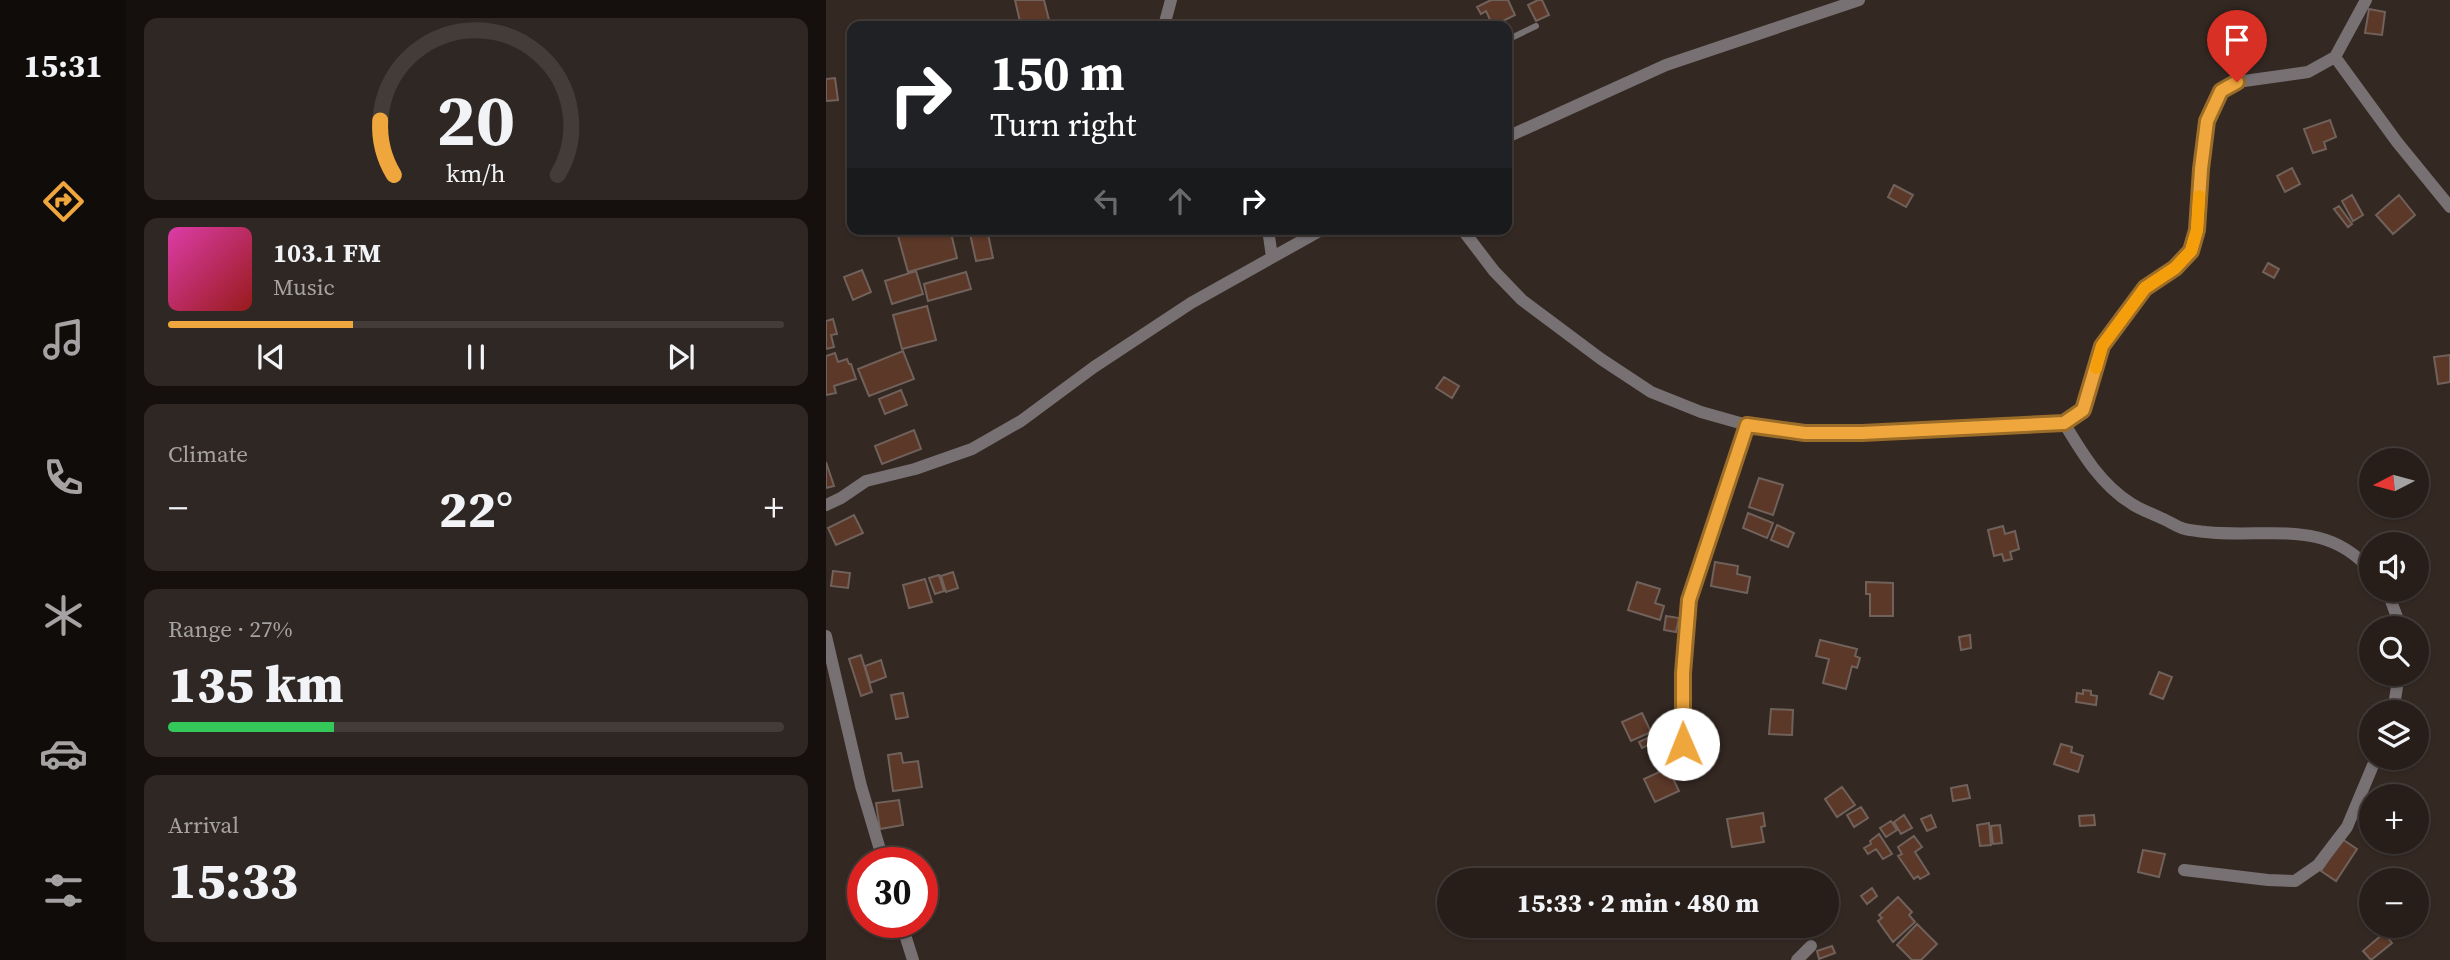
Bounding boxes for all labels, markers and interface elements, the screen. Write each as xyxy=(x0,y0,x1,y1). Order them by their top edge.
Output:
pin xyxy=(2207,10,2267,82)
icon: arrive xyxy=(2218,21,2256,59)
text: 150 m xyxy=(990,39,1125,106)
text: 15:31 xyxy=(24,44,102,88)
icon: right xyxy=(875,49,966,140)
text: 20 xyxy=(437,70,515,169)
text: Turn right xyxy=(990,103,1136,147)
text: km/h xyxy=(446,156,506,190)
icon: directions xyxy=(39,177,88,226)
icon: left xyxy=(1088,182,1126,220)
icon: ahead xyxy=(1161,182,1199,220)
icon: right xyxy=(1234,182,1272,220)
text: 103.1 FM xyxy=(273,235,381,271)
text: Music xyxy=(273,271,335,303)
icon: music xyxy=(39,315,88,364)
icon: previous xyxy=(252,338,290,376)
icon: pause xyxy=(457,338,495,376)
icon: next xyxy=(662,338,700,376)
text: Climate xyxy=(168,438,248,470)
north arrow xyxy=(2359,448,2429,518)
map controls xyxy=(2359,448,2429,938)
icon: phone xyxy=(39,453,88,502)
text: 22° xyxy=(439,473,513,544)
text: − xyxy=(168,482,188,534)
text: + xyxy=(764,482,784,534)
button: sound xyxy=(2359,532,2429,602)
icon: climate xyxy=(39,591,88,640)
text: Range · 27% xyxy=(168,613,293,645)
button: search xyxy=(2359,616,2429,686)
text: 135 km xyxy=(168,648,344,719)
button: layers xyxy=(2359,700,2429,770)
position arrow xyxy=(1646,707,1720,781)
icon: car xyxy=(39,729,88,778)
button: + xyxy=(2359,784,2429,854)
text: Arrival xyxy=(168,809,239,841)
text: 15:33 xyxy=(168,844,298,915)
speed limit sign: 30 xyxy=(847,847,938,938)
icon: filters xyxy=(39,866,88,915)
button: − xyxy=(2359,868,2429,938)
text: 15:33 · 2 min · 480 m xyxy=(1517,885,1759,921)

